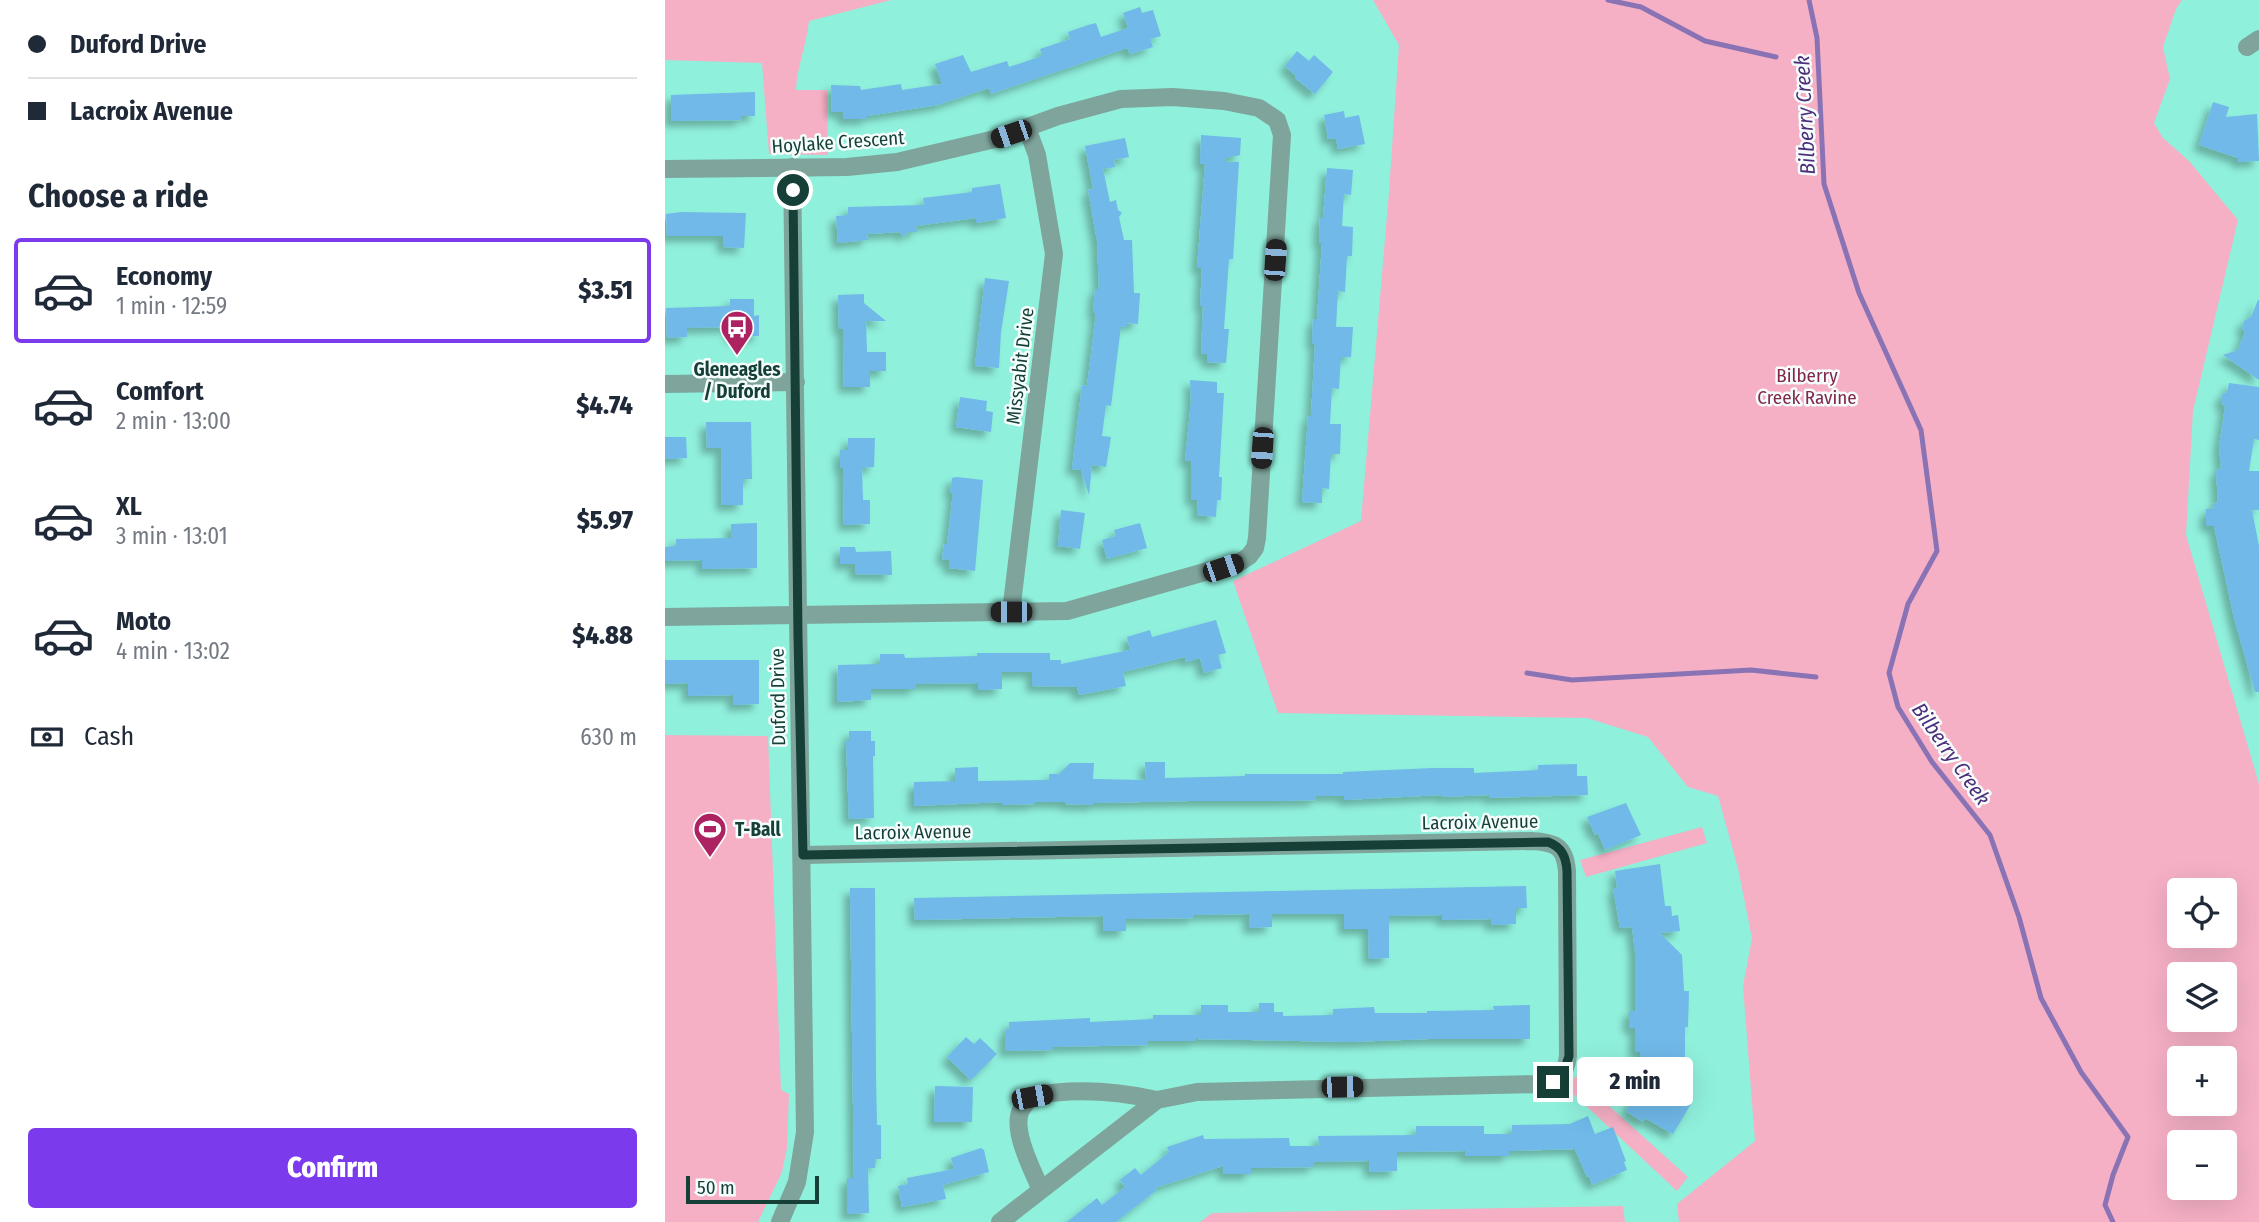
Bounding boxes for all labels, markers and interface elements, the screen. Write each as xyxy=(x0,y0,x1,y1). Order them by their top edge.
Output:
text: Duford Drive xyxy=(70,29,206,60)
water label: Bilberry Creek xyxy=(1789,55,1821,175)
text: Lacroix Avenue xyxy=(70,96,233,127)
car xyxy=(988,117,1035,151)
street label: Hoylake Crescent xyxy=(771,126,906,158)
route start xyxy=(777,174,809,206)
text: Choose a ride xyxy=(28,177,209,215)
car xyxy=(1264,238,1287,282)
icon: car xyxy=(32,259,95,322)
text: Economy xyxy=(116,261,212,292)
text: $3.51 xyxy=(578,275,633,306)
text: 1 min · 12:59 xyxy=(116,292,227,320)
street label: Missyabit Drive xyxy=(1001,306,1039,426)
bus stop icon: Gleneagles / Duford xyxy=(718,308,756,357)
place label: Gleneagles / Duford xyxy=(693,358,781,403)
park label: Bilberry Creek Ravine xyxy=(1757,364,1857,409)
icon: car xyxy=(32,374,95,437)
text: Comfort xyxy=(116,376,204,407)
text: $4.74 xyxy=(576,390,633,421)
text: 2 min · 13:00 xyxy=(116,407,231,435)
car xyxy=(1251,426,1274,470)
icon: car xyxy=(32,489,95,552)
text: XL xyxy=(116,491,142,522)
text: $5.97 xyxy=(577,505,633,536)
text: 3 min · 13:01 xyxy=(116,522,228,550)
car xyxy=(1200,551,1247,585)
car xyxy=(991,602,1033,623)
icon: car xyxy=(32,604,95,667)
text: Moto xyxy=(116,606,171,637)
text: $4.88 xyxy=(572,620,633,651)
text: 4 min · 13:02 xyxy=(116,637,230,665)
street label: Duford Drive xyxy=(766,648,790,746)
water label: Bilberry Creek xyxy=(1906,698,1996,810)
icon: cash xyxy=(28,718,66,756)
text: Cash xyxy=(84,721,134,752)
text: 630 m xyxy=(580,723,637,751)
street label: Lacroix Avenue xyxy=(1422,809,1538,835)
sports icon: T-Ball xyxy=(691,810,729,859)
place label: T-Ball xyxy=(735,818,782,841)
street label: Lacroix Avenue xyxy=(855,819,971,845)
map controls xyxy=(2167,878,2237,1200)
button: locate xyxy=(2167,878,2237,948)
button: layers xyxy=(2167,962,2237,1032)
button: + xyxy=(2167,1046,2237,1116)
callout: 2 min xyxy=(1577,1058,1693,1106)
route end xyxy=(1537,1066,1569,1098)
text: 2 min xyxy=(1610,1067,1660,1095)
car xyxy=(1321,1076,1364,1098)
car xyxy=(1010,1083,1055,1111)
button: Confirm xyxy=(28,1128,637,1208)
button: − xyxy=(2167,1130,2237,1200)
scale bar xyxy=(686,1173,819,1205)
text: 50 m xyxy=(697,1176,735,1199)

